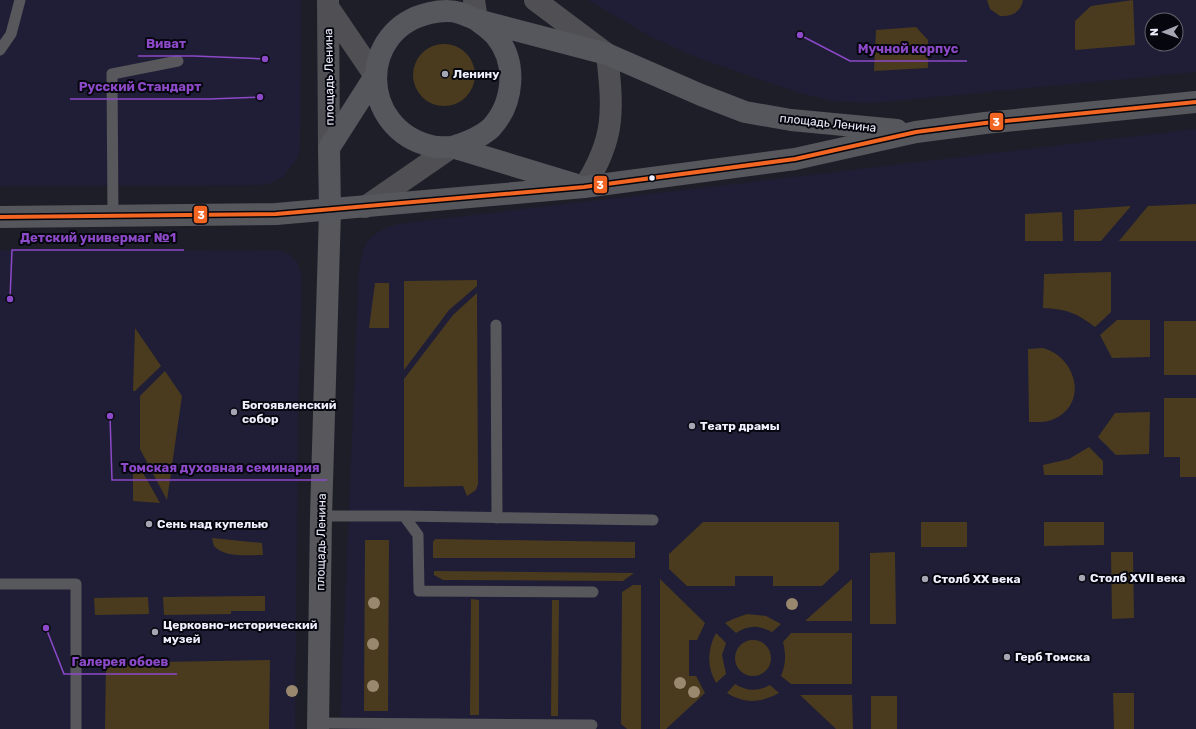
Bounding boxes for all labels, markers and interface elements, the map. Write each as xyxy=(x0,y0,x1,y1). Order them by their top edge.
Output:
north arrow xyxy=(1144,12,1184,52)
street label: площадь Ленина xyxy=(321,28,337,126)
text: N xyxy=(1148,28,1161,36)
callout: Виват xyxy=(138,31,194,56)
text: Виват xyxy=(146,36,186,51)
callout: Мучной корпус xyxy=(850,36,967,61)
text: Мучной корпус xyxy=(858,41,959,56)
place label: Ленину xyxy=(453,67,499,81)
marker: Ленину xyxy=(440,69,450,79)
callout: Русский Стандарт xyxy=(70,74,209,99)
text: Русский Стандарт xyxy=(79,79,201,94)
street label: площадь Ленина xyxy=(779,111,877,135)
line badge: 3 xyxy=(989,112,1004,131)
text: 3 xyxy=(992,116,1000,129)
unlabelled marker xyxy=(647,173,657,183)
line badge: 3 xyxy=(593,175,608,194)
text: 3 xyxy=(596,179,604,192)
line badge: 3 xyxy=(193,205,208,224)
text: 3 xyxy=(197,209,205,222)
callout: Детский универмаг №1 xyxy=(12,225,184,250)
text: Детский универмаг №1 xyxy=(20,230,176,245)
place label: Богоявленский собор xyxy=(242,398,337,426)
marker: Богоявленский собор xyxy=(229,407,239,417)
place label: Театр драмы xyxy=(700,419,780,433)
marker: Театр драмы xyxy=(687,421,697,431)
callout: Томская духовная семинария xyxy=(112,455,327,480)
text: Томская духовная семинария xyxy=(120,460,320,475)
street label: площадь Ленина xyxy=(313,493,329,591)
place label: Сень над купелью xyxy=(157,517,268,531)
marker: Сень над купелью xyxy=(144,519,154,529)
place label: Столб XVII века xyxy=(1090,571,1185,585)
place label: Столб XX века xyxy=(933,572,1021,586)
marker: Столб XVII века xyxy=(1077,573,1087,583)
marker: Столб XX века xyxy=(920,574,930,584)
place label: Церковно-исторический музей xyxy=(163,618,318,646)
marker: Церковно-исторический музей xyxy=(150,627,160,637)
callout: Галерея обоев xyxy=(64,649,177,674)
place label: Герб Томска xyxy=(1015,650,1090,664)
marker: Герб Томска xyxy=(1002,652,1012,662)
text: Галерея обоев xyxy=(72,654,169,669)

